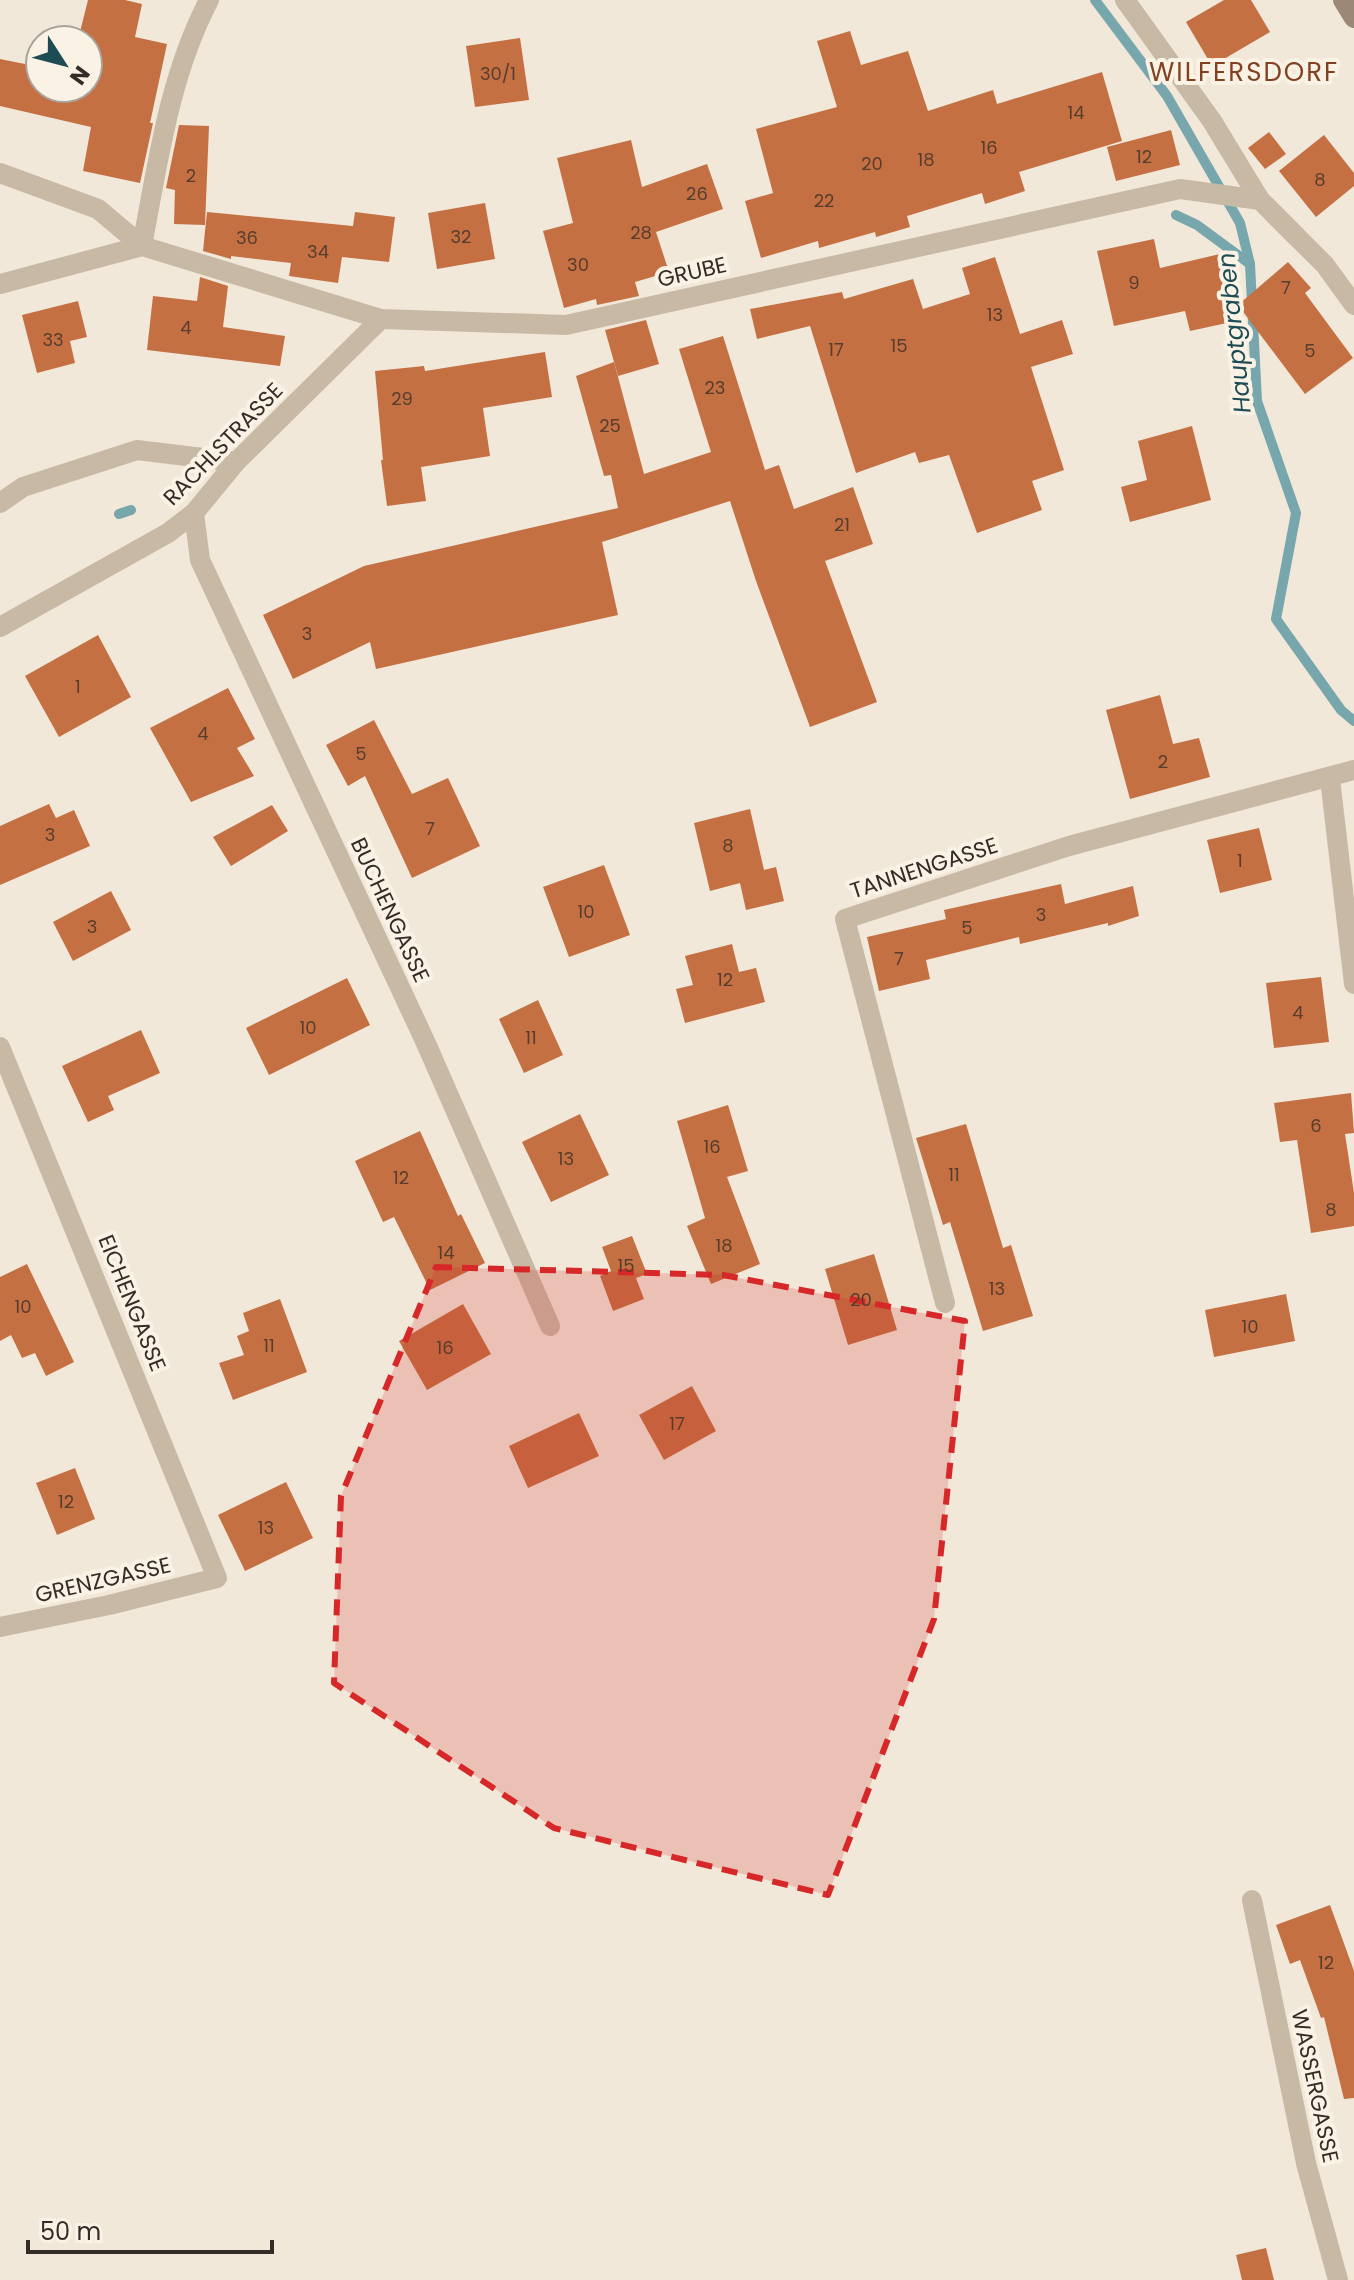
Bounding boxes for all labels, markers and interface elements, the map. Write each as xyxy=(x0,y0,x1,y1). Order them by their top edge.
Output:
north arrow xyxy=(24,24,104,104)
district label: WILFERSDORF xyxy=(1149,54,1339,90)
text: N xyxy=(62,60,97,91)
house number: 30/1 xyxy=(480,61,516,86)
house number: 14 xyxy=(1067,100,1085,125)
house number: 16 xyxy=(980,135,998,160)
house number: 12 xyxy=(1136,144,1152,169)
house number: 18 xyxy=(917,147,935,172)
house number: 20 xyxy=(861,151,883,176)
house number: 2 xyxy=(186,163,196,188)
house number: 8 xyxy=(1314,167,1326,192)
house number: 26 xyxy=(686,181,708,206)
house number: 22 xyxy=(814,188,834,213)
house number: 28 xyxy=(630,220,652,245)
house number: 32 xyxy=(451,224,471,249)
house number: 36 xyxy=(236,225,258,250)
house number: 34 xyxy=(307,239,329,264)
street label: GRUBE xyxy=(654,249,730,295)
water label: Hauptgraben xyxy=(1209,251,1259,415)
house number: 30 xyxy=(567,252,589,277)
house number: 9 xyxy=(1128,270,1140,295)
house number: 7 xyxy=(1281,275,1291,300)
house number: 13 xyxy=(987,302,1003,327)
house number: 4 xyxy=(180,315,192,340)
house number: 33 xyxy=(42,327,64,352)
house number: 15 xyxy=(890,333,908,358)
house number: 17 xyxy=(828,337,844,362)
house number: 5 xyxy=(1304,338,1316,363)
house number: 23 xyxy=(705,375,725,400)
street label: RACHLSTRASSE xyxy=(156,376,290,512)
house number: 29 xyxy=(391,386,413,411)
house number: 25 xyxy=(599,413,621,438)
house number: 21 xyxy=(834,512,850,537)
house number: 3 xyxy=(302,621,312,646)
house number: 1 xyxy=(75,674,81,699)
house number: 4 xyxy=(197,721,209,746)
house number: 5 xyxy=(355,741,367,766)
house number: 2 xyxy=(1158,749,1168,774)
house number: 7 xyxy=(425,816,435,841)
house number: 3 xyxy=(45,822,55,847)
street label: TANNENGASSE xyxy=(846,830,1002,906)
street label: BUCHENGASSE xyxy=(343,833,437,987)
house number: 8 xyxy=(722,833,734,858)
house number: 1 xyxy=(1237,848,1243,873)
house number: 10 xyxy=(577,899,595,924)
house number: 3 xyxy=(1036,902,1046,927)
house number: 3 xyxy=(87,914,97,939)
house number: 5 xyxy=(961,915,973,940)
house number: 7 xyxy=(894,946,904,971)
house number: 12 xyxy=(717,967,733,992)
house number: 4 xyxy=(1292,1000,1304,1025)
house number: 10 xyxy=(299,1015,317,1040)
house number: 11 xyxy=(525,1025,537,1050)
house number: 6 xyxy=(1310,1113,1322,1138)
house number: 16 xyxy=(703,1134,721,1159)
house number: 13 xyxy=(558,1146,574,1171)
house number: 11 xyxy=(948,1162,960,1187)
house number: 12 xyxy=(393,1165,409,1190)
house number: 8 xyxy=(1325,1197,1337,1222)
street label: EICHENGASSE xyxy=(91,1230,173,1376)
house number: 18 xyxy=(715,1233,733,1258)
house number: 14 xyxy=(437,1240,455,1265)
house number: 15 xyxy=(617,1253,635,1278)
house number: 13 xyxy=(989,1276,1005,1301)
house number: 20 xyxy=(850,1287,872,1312)
house number: 10 xyxy=(14,1294,32,1319)
house number: 10 xyxy=(1241,1314,1259,1339)
house number: 11 xyxy=(263,1333,275,1358)
house number: 16 xyxy=(436,1335,454,1360)
house number: 17 xyxy=(669,1411,685,1436)
house number: 12 xyxy=(58,1489,74,1514)
house number: 13 xyxy=(258,1515,274,1540)
street label: GRENZGASSE xyxy=(32,1549,174,1611)
house number: 12 xyxy=(1318,1950,1334,1975)
street label: WASSERGASSE xyxy=(1284,2007,1346,2165)
scale bar xyxy=(28,2204,272,2254)
text: 50 m xyxy=(40,2215,101,2248)

